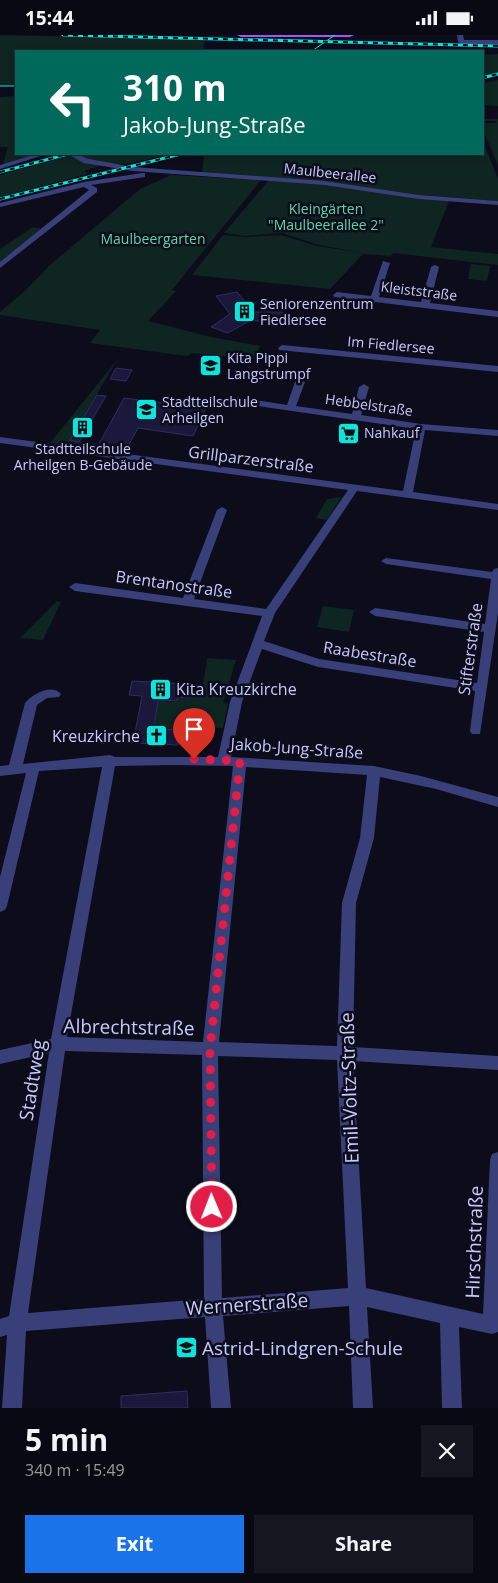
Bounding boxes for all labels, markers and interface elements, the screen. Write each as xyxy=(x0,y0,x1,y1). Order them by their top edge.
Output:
text: 15:44 xyxy=(25,5,74,31)
text: 310 m xyxy=(123,64,227,111)
icon: left xyxy=(40,70,105,135)
text: Jakob-Jung-Straße xyxy=(123,109,306,139)
street label: Maulbeerallee xyxy=(283,158,377,187)
park label: Kleingärten "Maulbeerallee 2" xyxy=(268,199,384,234)
park label: Maulbeergarten xyxy=(100,229,206,248)
street label: Kleiststraße xyxy=(380,276,459,305)
place label: Seniorenzentrum Fiedlersee xyxy=(260,294,374,329)
building icon: Seniorenzentrum Fiedlersee xyxy=(232,300,256,324)
street label: Im Fiedlersee xyxy=(347,331,435,358)
place label: Kita Pippi Langstrumpf xyxy=(227,348,312,383)
school or university icon: Kita Pippi Langstrumpf xyxy=(199,354,223,378)
street label: Hebbelstraße xyxy=(324,389,414,420)
place label: Stadtteilschule Arheilgen xyxy=(162,392,258,427)
school or university icon: Stadtteilschule Arheilgen xyxy=(134,398,158,422)
building icon: Stadtteilschule Arheilgen B-Gebäude xyxy=(71,415,95,439)
supermarket icon: Nahkauf xyxy=(336,421,360,445)
place label: Nahkauf xyxy=(364,423,421,442)
place label: Stadtteilschule Arheilgen B-Gebäude xyxy=(14,439,152,474)
street label: Grillparzerstraße xyxy=(187,440,315,478)
street label: Brentanostraße xyxy=(114,565,234,603)
street label: Stifterstraße xyxy=(453,601,487,696)
street label: Raabestraße xyxy=(322,636,418,672)
building icon: Kita Kreuzkirche xyxy=(148,677,172,701)
place label: Kita Kreuzkirche xyxy=(176,678,297,700)
pin xyxy=(173,708,215,759)
icon: arrive xyxy=(180,715,208,743)
church icon: Kreuzkirche xyxy=(144,724,168,748)
place label: Kreuzkirche xyxy=(52,725,140,747)
street label: Jakob-Jung-Straße xyxy=(228,732,364,764)
street label: Emil-Voltz-Straße xyxy=(333,1012,365,1164)
street label: Albrechtstraße xyxy=(63,1013,195,1041)
street label: Stadtweg xyxy=(13,1038,51,1122)
position arrow xyxy=(185,1180,237,1232)
street label: Hirschstraße xyxy=(459,1185,489,1299)
street label: Wernerstraße xyxy=(185,1287,309,1321)
place label: Astrid-Lindgren-Schule xyxy=(202,1335,403,1361)
school or university icon: Astrid-Lindgren-Schule xyxy=(174,1336,198,1360)
text: 5 min xyxy=(25,1419,108,1460)
button: close xyxy=(421,1425,473,1477)
text: 340 m · 15:49 xyxy=(25,1459,125,1481)
button: Exit xyxy=(25,1515,244,1573)
button: Share xyxy=(254,1515,473,1573)

